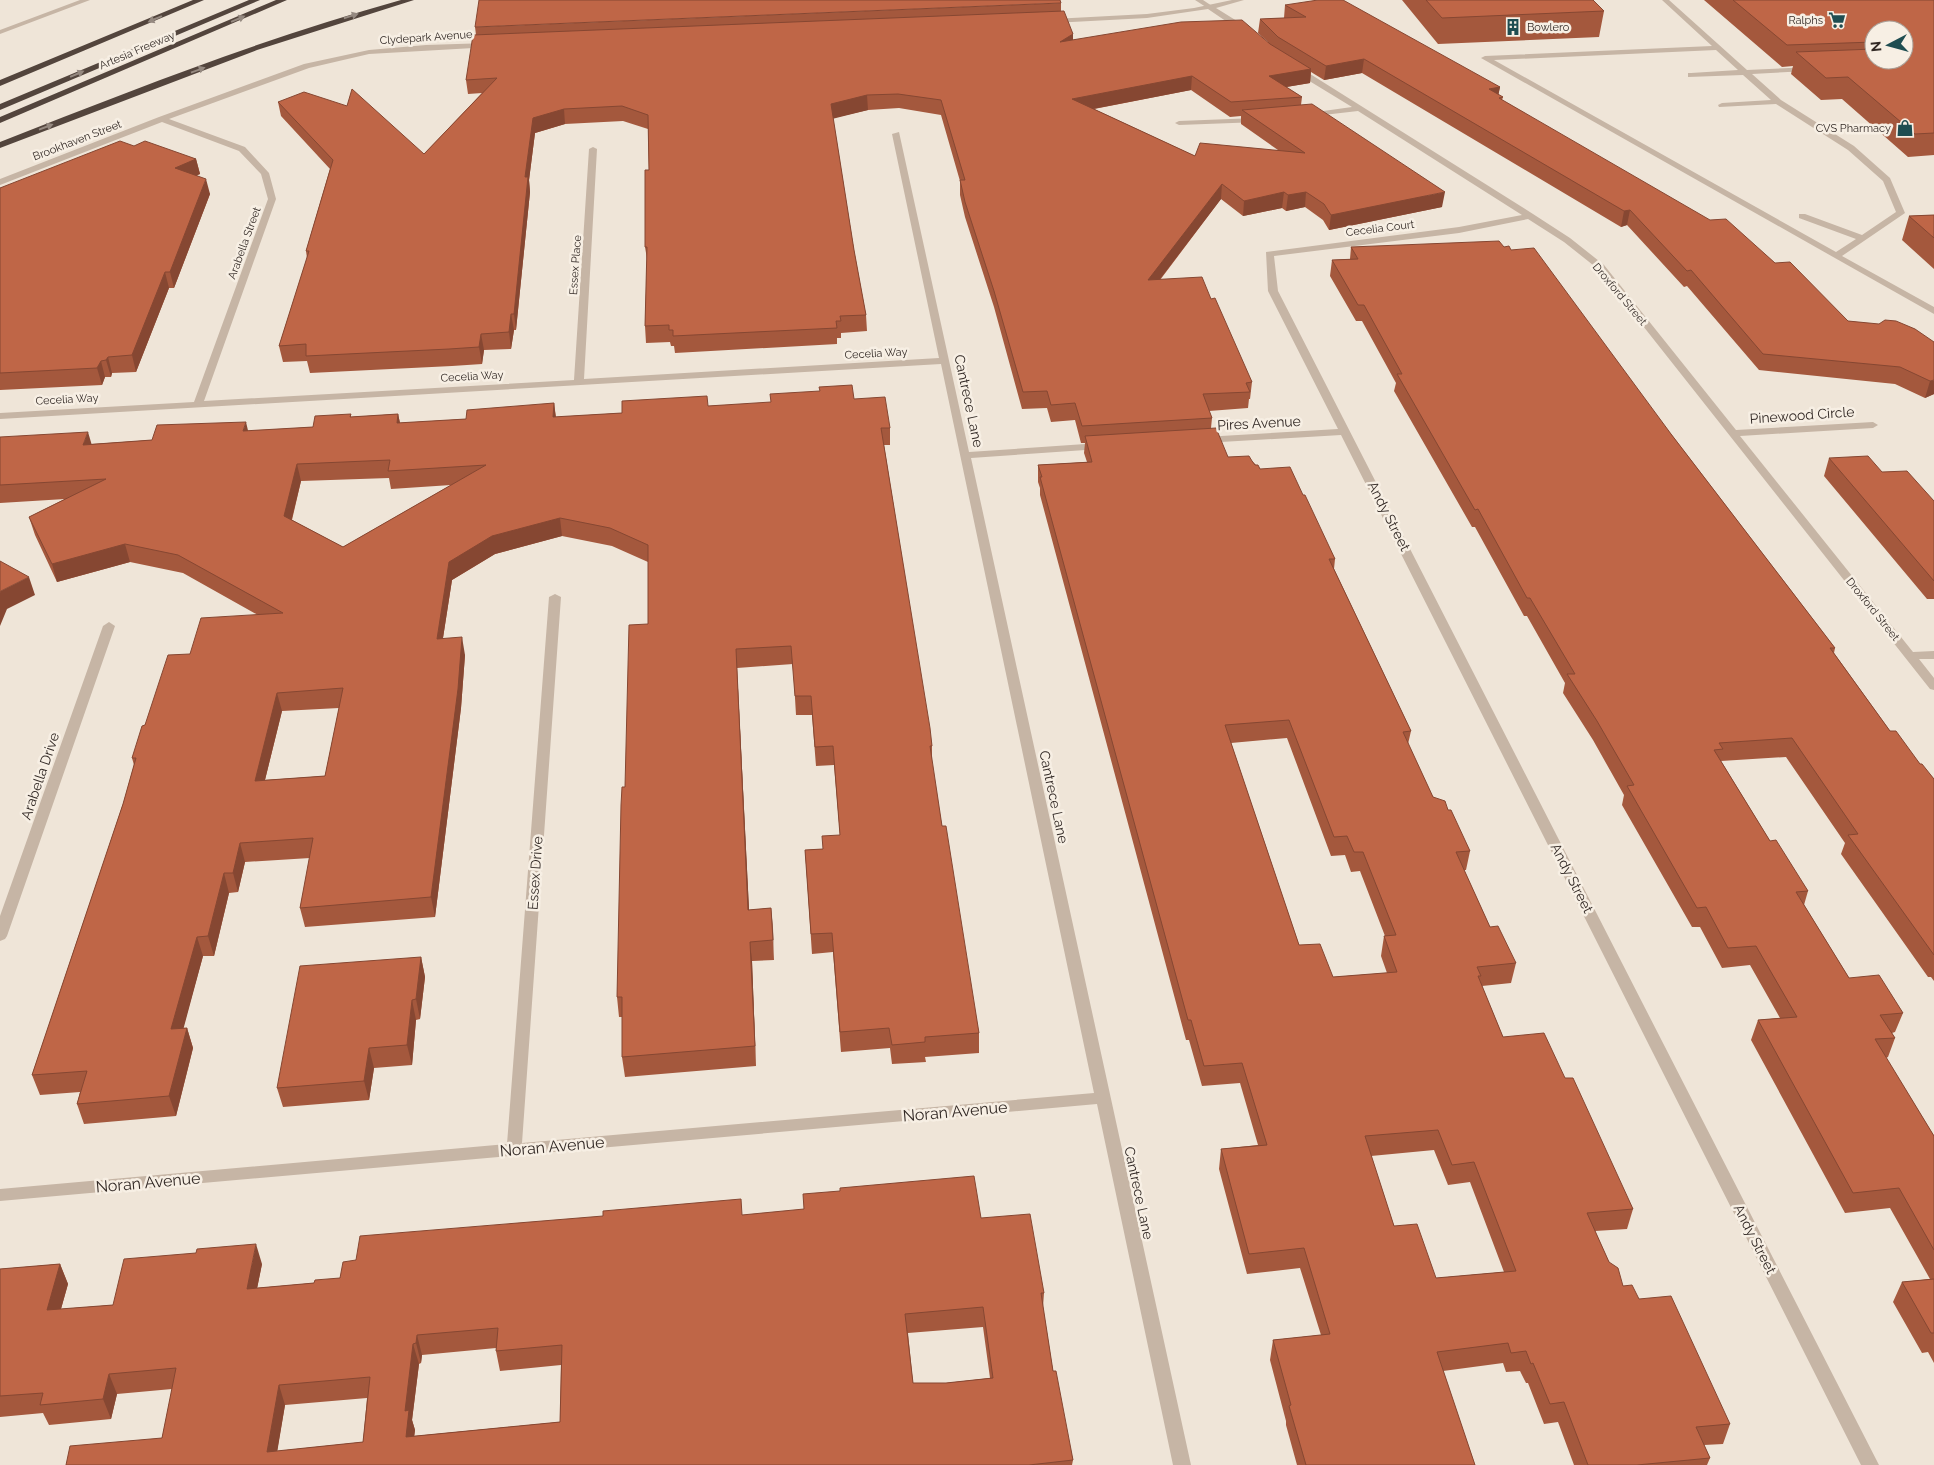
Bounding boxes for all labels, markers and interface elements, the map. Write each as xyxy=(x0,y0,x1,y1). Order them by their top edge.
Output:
supermarket icon: Ralphs xyxy=(1827,10,1847,30)
one-way arrow xyxy=(343,12,358,19)
place label: Ralphs xyxy=(1788,14,1823,27)
one-way arrow xyxy=(148,15,162,23)
one-way arrow xyxy=(231,15,245,23)
building icon: Bowlero xyxy=(1503,17,1523,37)
north arrow xyxy=(1864,20,1914,70)
place label: Bowlero xyxy=(1527,21,1570,34)
street label: Clydepark Avenue xyxy=(379,28,473,47)
street label: Artesia Freeway xyxy=(97,29,177,72)
text: N xyxy=(1868,40,1885,53)
one-way arrow xyxy=(190,66,205,73)
one-way arrow xyxy=(70,70,84,78)
street label: Brookhaven Street xyxy=(31,117,124,163)
shop icon: CVS Pharmacy xyxy=(1895,118,1915,138)
place label: CVS Pharmacy xyxy=(1816,122,1891,135)
one-way arrow xyxy=(38,123,53,131)
street label: Arabella Street xyxy=(225,205,264,281)
street label: Cecelia Court xyxy=(1345,218,1415,239)
street label: Essex Place xyxy=(567,234,584,296)
street label: Droxford Street xyxy=(1590,261,1650,328)
street label: Cecelia Way xyxy=(844,345,908,362)
street label: Cantrece Lane xyxy=(951,353,987,449)
street label: Cecelia Way xyxy=(440,368,504,385)
street label: Cecelia Way xyxy=(35,391,99,408)
street label: Pinewood Circle xyxy=(1749,403,1855,427)
street label: Pires Avenue xyxy=(1217,413,1301,433)
street label: Andy Street xyxy=(1365,479,1414,554)
street label: Droxford Street xyxy=(1843,575,1902,644)
street label: Arabella Drive xyxy=(18,730,62,822)
street label: Cantrece Lane xyxy=(1036,749,1072,845)
street label: Essex Drive xyxy=(524,836,546,910)
street label: Andy Street xyxy=(1548,841,1597,916)
street label: Noran Avenue xyxy=(902,1097,1008,1126)
street label: Noran Avenue xyxy=(499,1132,605,1161)
street label: Cantrece Lane xyxy=(1121,1145,1157,1241)
street label: Noran Avenue xyxy=(95,1168,201,1197)
street label: Andy Street xyxy=(1731,1202,1780,1277)

